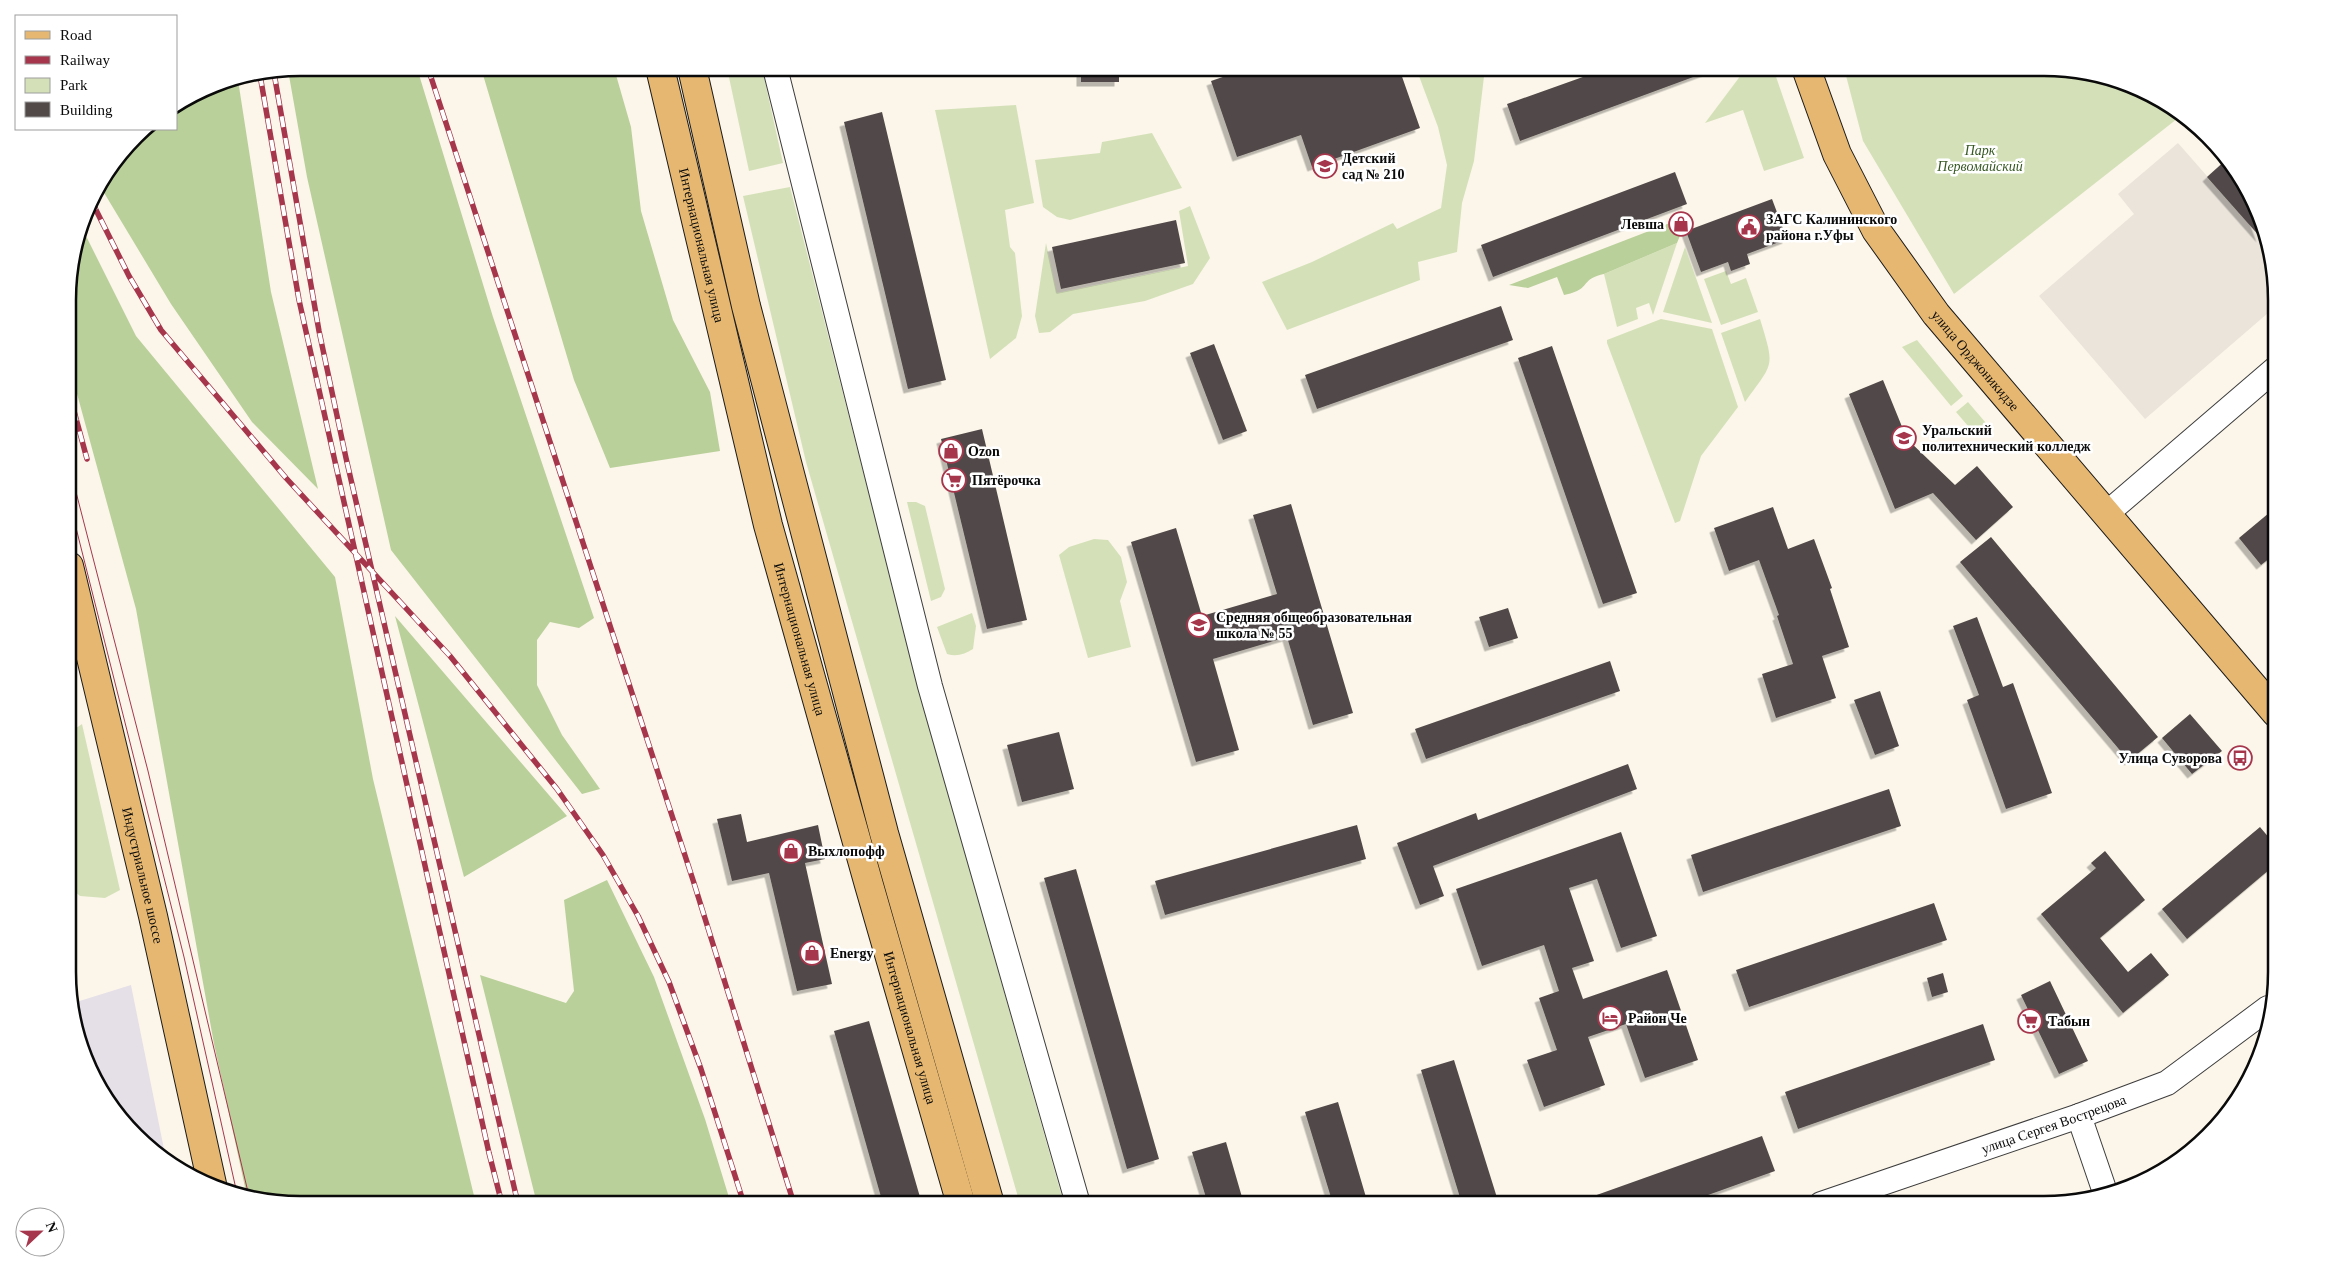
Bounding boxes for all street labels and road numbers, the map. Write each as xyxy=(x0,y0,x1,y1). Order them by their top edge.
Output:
street label: Интернациональная улица xyxy=(676,166,728,325)
street label: улица Орджоникидзе xyxy=(1929,307,2022,414)
street label: Интернациональная улица xyxy=(771,561,829,718)
street label: Индустриальное шоссе xyxy=(120,805,166,945)
street label: Интернациональная улица xyxy=(881,950,939,1107)
street label: улица Сергея Вострецова xyxy=(1979,1091,2129,1156)

